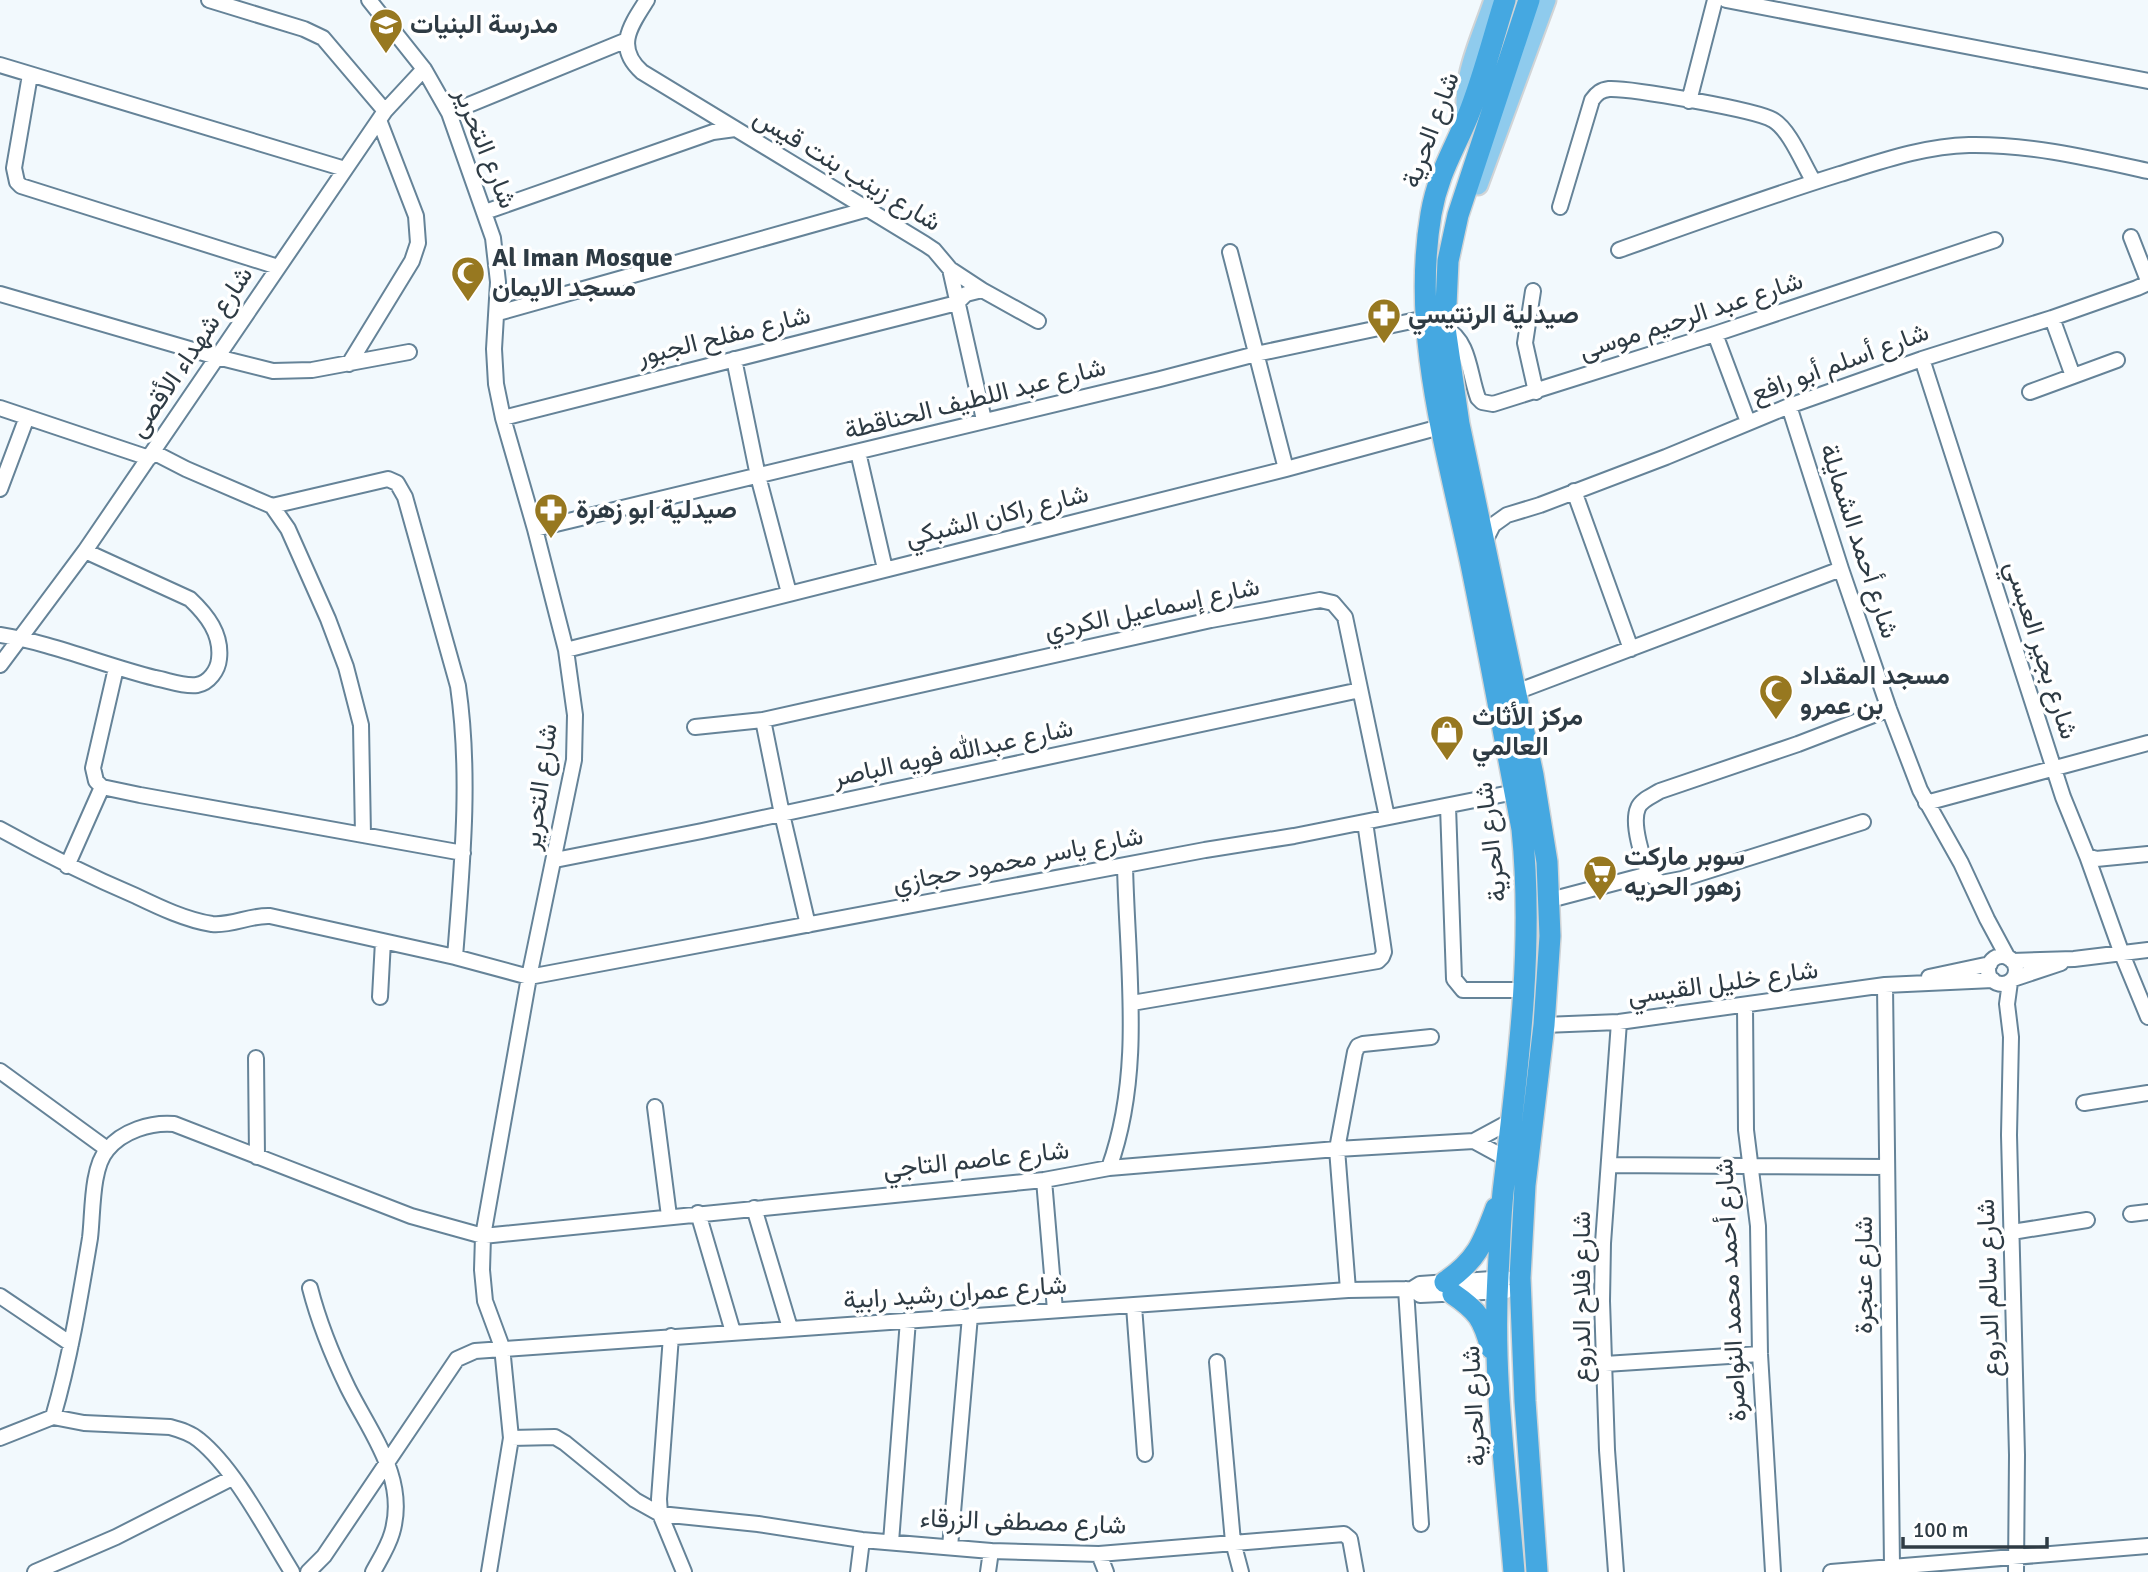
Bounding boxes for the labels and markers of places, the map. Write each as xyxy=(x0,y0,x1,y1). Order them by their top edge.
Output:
school or university icon: مدرسة البنيات xyxy=(367,6,405,55)
place label: مدرسة البنيات xyxy=(410,9,558,41)
place label: Al Iman Mosque مسجد الايمان xyxy=(492,242,673,304)
mosque icon: Al Iman Mosque مسجد الايمان xyxy=(449,254,487,303)
pharmacy icon: صيدلية الرنتيسي xyxy=(1365,296,1403,345)
place label: صيدلية الرنتيسي xyxy=(1408,299,1579,336)
pharmacy icon: صيدلية ابو زهرة xyxy=(532,491,570,540)
place label: صيدلية ابو زهرة xyxy=(576,494,737,526)
place label: مسجد المقداد بن عمرو xyxy=(1800,660,1950,722)
mosque icon: مسجد المقداد بن عمرو xyxy=(1757,672,1795,721)
place label: مركز الأثاث العالمي xyxy=(1472,701,1583,768)
shop icon: مركز الأثاث العالمي xyxy=(1428,713,1466,762)
place label: سوبر ماركت زهور الحريه xyxy=(1624,841,1745,903)
supermarket icon: سوبر ماركت زهور الحريه xyxy=(1581,853,1619,902)

